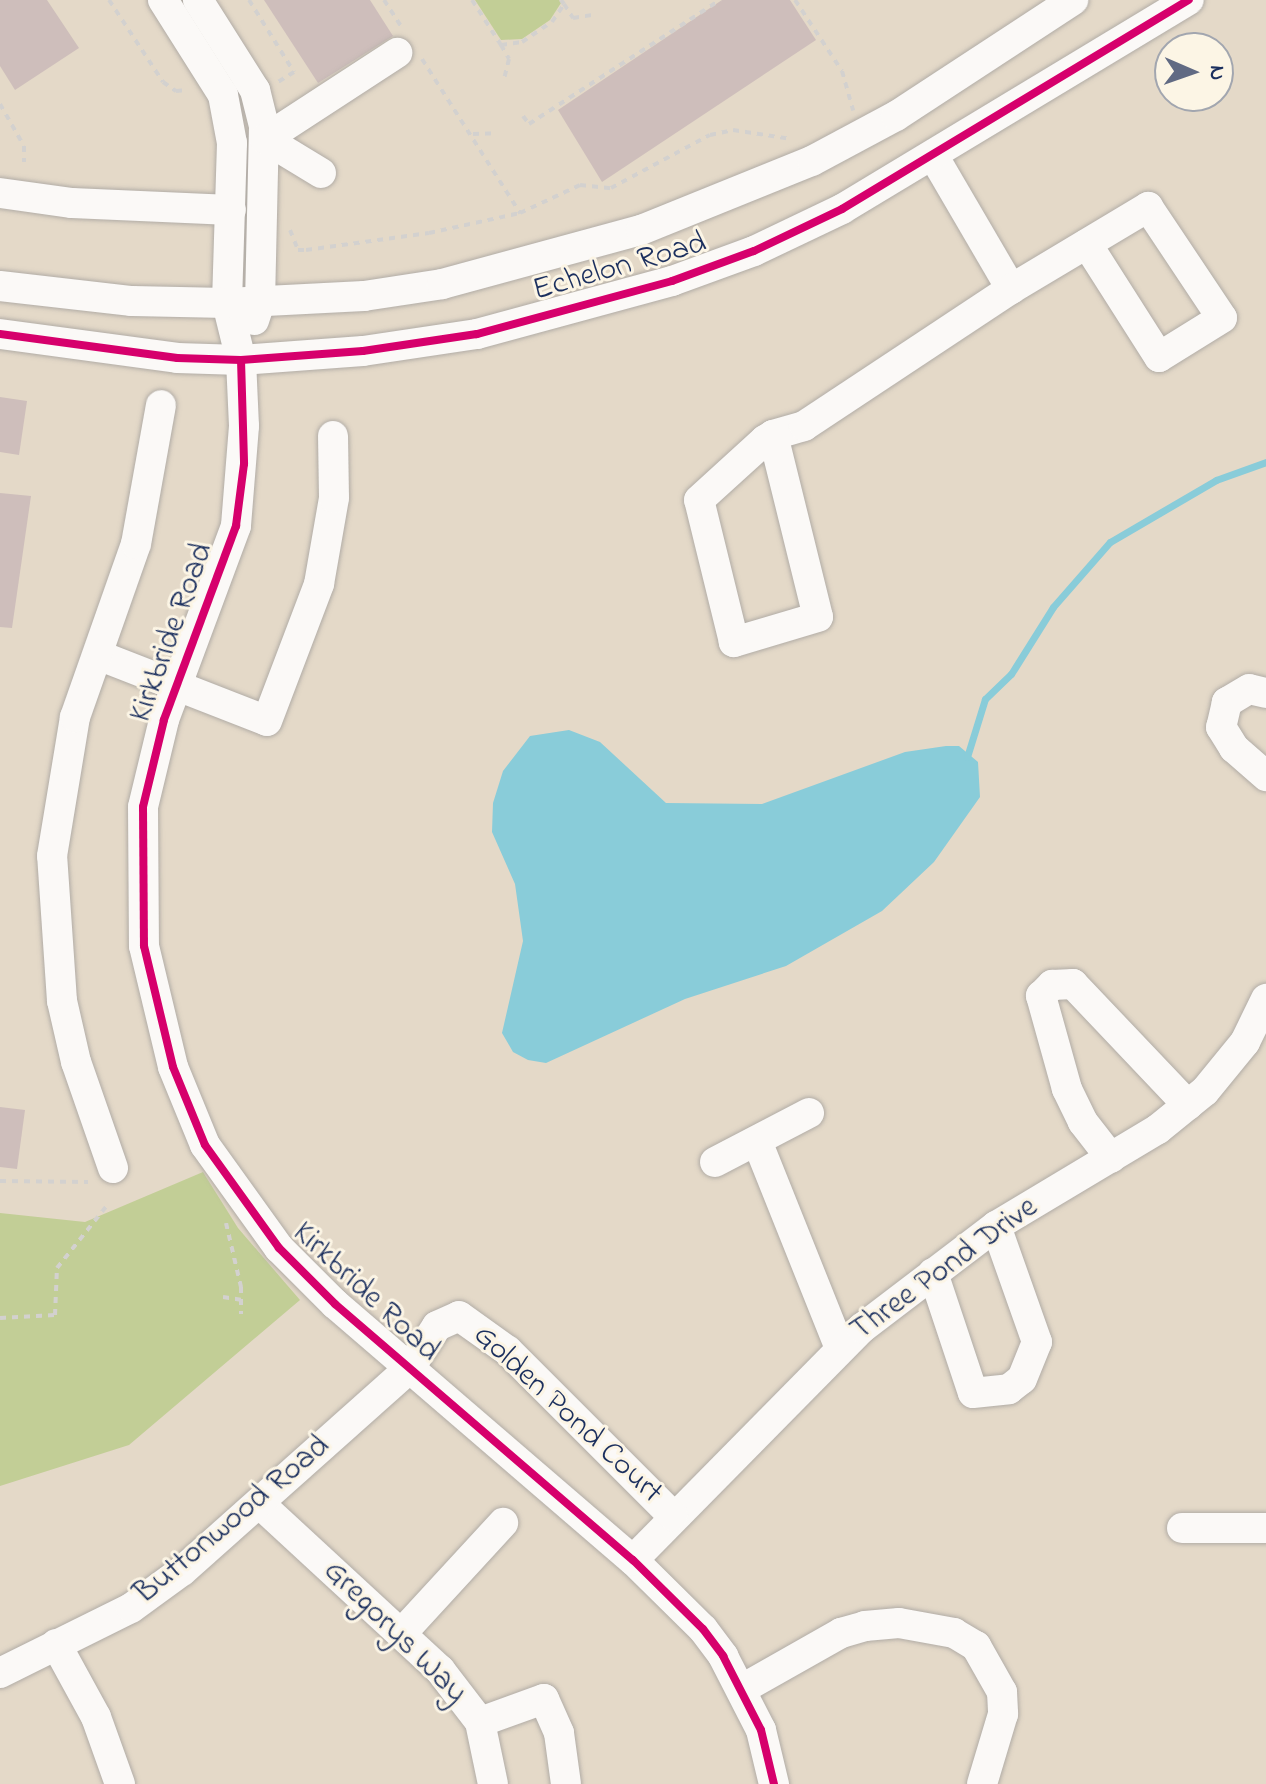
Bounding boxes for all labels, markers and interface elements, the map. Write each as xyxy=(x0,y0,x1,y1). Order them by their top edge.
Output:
north arrow xyxy=(1154,32,1234,112)
text: N xyxy=(1200,65,1232,81)
street label: Echelon Road xyxy=(529,225,711,311)
street label: Kirkbride Road xyxy=(123,538,223,728)
street label: Three Pond Drive xyxy=(844,1189,1046,1351)
street label: Kirkbride Road xyxy=(283,1215,447,1371)
street label: Golden Pond Court xyxy=(464,1317,670,1513)
street label: Buttonwood Road xyxy=(128,1428,338,1614)
street label: Gregorys Way xyxy=(314,1553,474,1713)

